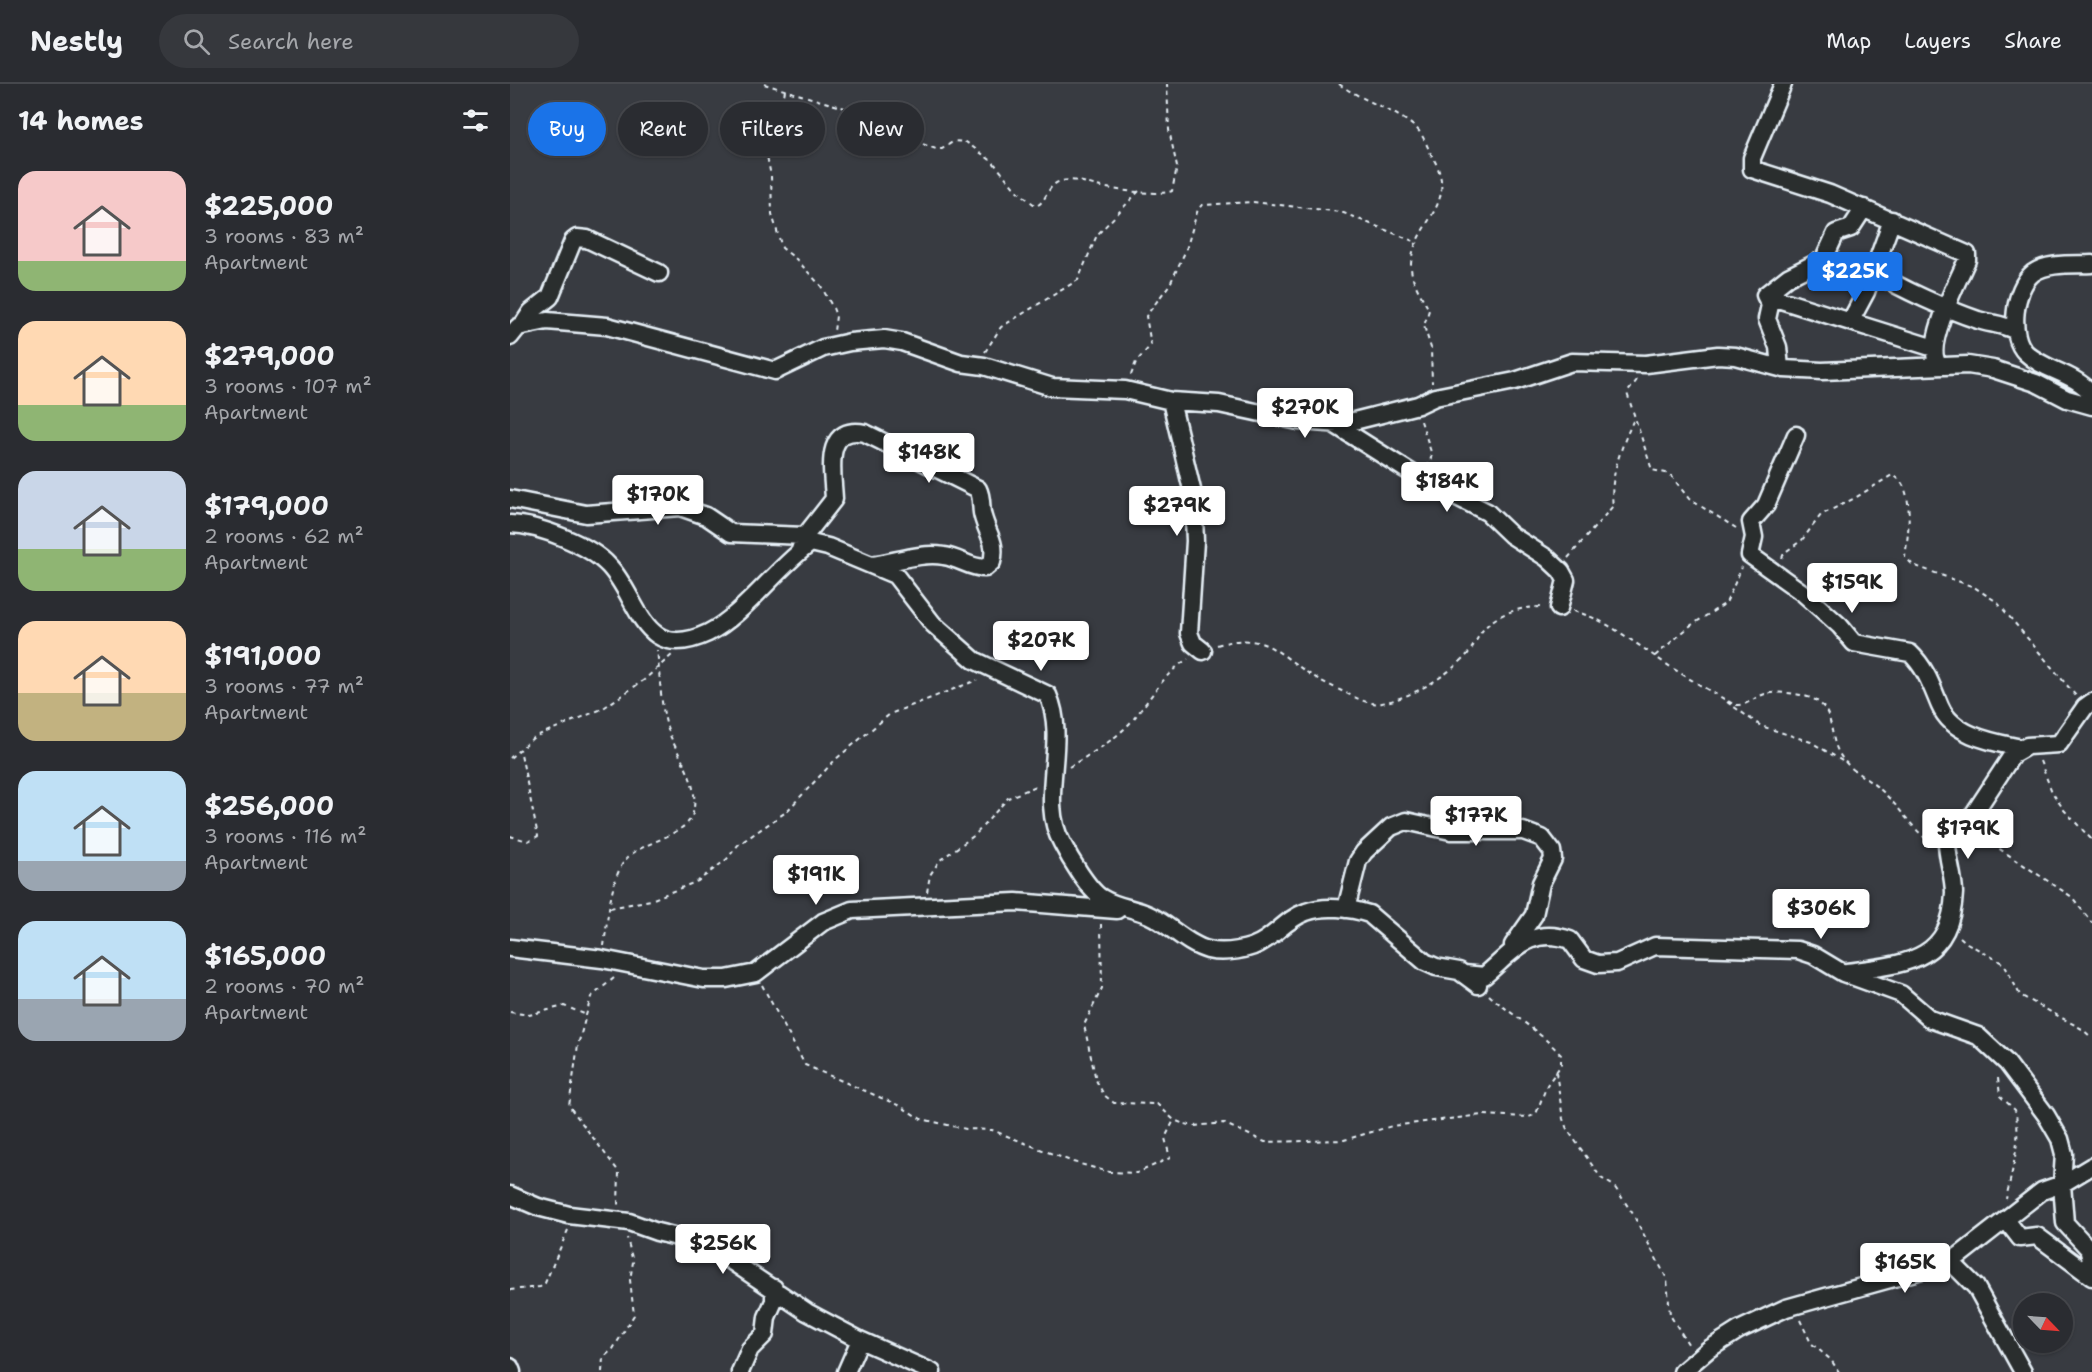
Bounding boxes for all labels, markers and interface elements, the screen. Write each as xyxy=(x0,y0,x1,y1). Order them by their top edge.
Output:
search box xyxy=(159,14,579,68)
text: Nestly xyxy=(30,22,123,60)
icon: search xyxy=(180,25,213,58)
text: Search here xyxy=(228,27,354,56)
text: Map xyxy=(1826,27,1871,55)
text: Layers xyxy=(1904,27,1971,55)
text: Share xyxy=(2004,27,2062,55)
chip: Buy xyxy=(528,102,606,156)
chip: Rent xyxy=(618,102,708,156)
chip: Filters xyxy=(720,102,825,156)
chip: New xyxy=(837,102,924,156)
text: 14 homes xyxy=(18,103,144,138)
icon: filters xyxy=(459,104,492,137)
text: $225,000 xyxy=(204,188,333,223)
icon: home xyxy=(66,195,138,267)
text: 3 rooms · 83 m² xyxy=(204,223,364,249)
text: Apartment xyxy=(204,249,308,275)
pin: $225K xyxy=(1813,252,1897,303)
text: $225K xyxy=(1821,258,1889,284)
text: $279,000 xyxy=(204,338,335,373)
icon: home xyxy=(66,345,138,417)
text: 3 rooms · 107 m² xyxy=(204,373,372,399)
pin: $270K xyxy=(1263,388,1347,439)
text: $270K xyxy=(1271,394,1339,420)
text: Apartment xyxy=(204,399,308,425)
pin: $148K xyxy=(887,433,971,484)
text: $148K xyxy=(897,439,961,465)
pin: $184K xyxy=(1405,462,1489,513)
text: $184K xyxy=(1415,468,1479,494)
pin: $170K xyxy=(616,475,700,526)
text: $170K xyxy=(626,481,690,507)
pin: $279K xyxy=(1135,486,1219,537)
text: $179,000 xyxy=(204,488,329,523)
text: $279K xyxy=(1143,492,1211,518)
icon: home xyxy=(66,495,138,567)
text: 2 rooms · 62 m² xyxy=(204,523,364,549)
text: Apartment xyxy=(204,549,308,575)
pin: $159K xyxy=(1810,563,1894,614)
text: $159K xyxy=(1821,569,1883,595)
pin: $207K xyxy=(999,621,1083,672)
text: $207K xyxy=(1007,627,1075,653)
text: $191,000 xyxy=(204,638,322,673)
icon: home xyxy=(66,645,138,717)
text: 3 rooms · 77 m² xyxy=(204,673,364,699)
text: Apartment xyxy=(204,699,308,725)
text: $256,000 xyxy=(204,788,334,823)
icon: home xyxy=(66,795,138,867)
pin: $177K xyxy=(1434,796,1518,847)
text: $177K xyxy=(1445,802,1508,828)
pin: $179K xyxy=(1926,809,2010,860)
text: $179K xyxy=(1936,815,2000,841)
text: 3 rooms · 116 m² xyxy=(204,823,366,849)
text: Apartment xyxy=(204,849,308,875)
pin: $191K xyxy=(774,855,858,906)
text: $191K xyxy=(787,861,845,887)
pin: $306K xyxy=(1779,889,1863,940)
text: $306K xyxy=(1786,895,1856,921)
text: $165,000 xyxy=(204,938,326,973)
icon: home xyxy=(66,945,138,1017)
text: 2 rooms · 70 m² xyxy=(204,973,365,999)
text: Apartment xyxy=(204,999,308,1025)
pin: $256K xyxy=(681,1224,765,1275)
text: $256K xyxy=(689,1230,757,1256)
pin: $165K xyxy=(1863,1243,1947,1294)
text: $165K xyxy=(1874,1249,1936,1275)
north arrow xyxy=(2013,1293,2073,1353)
map controls xyxy=(2013,1293,2073,1353)

